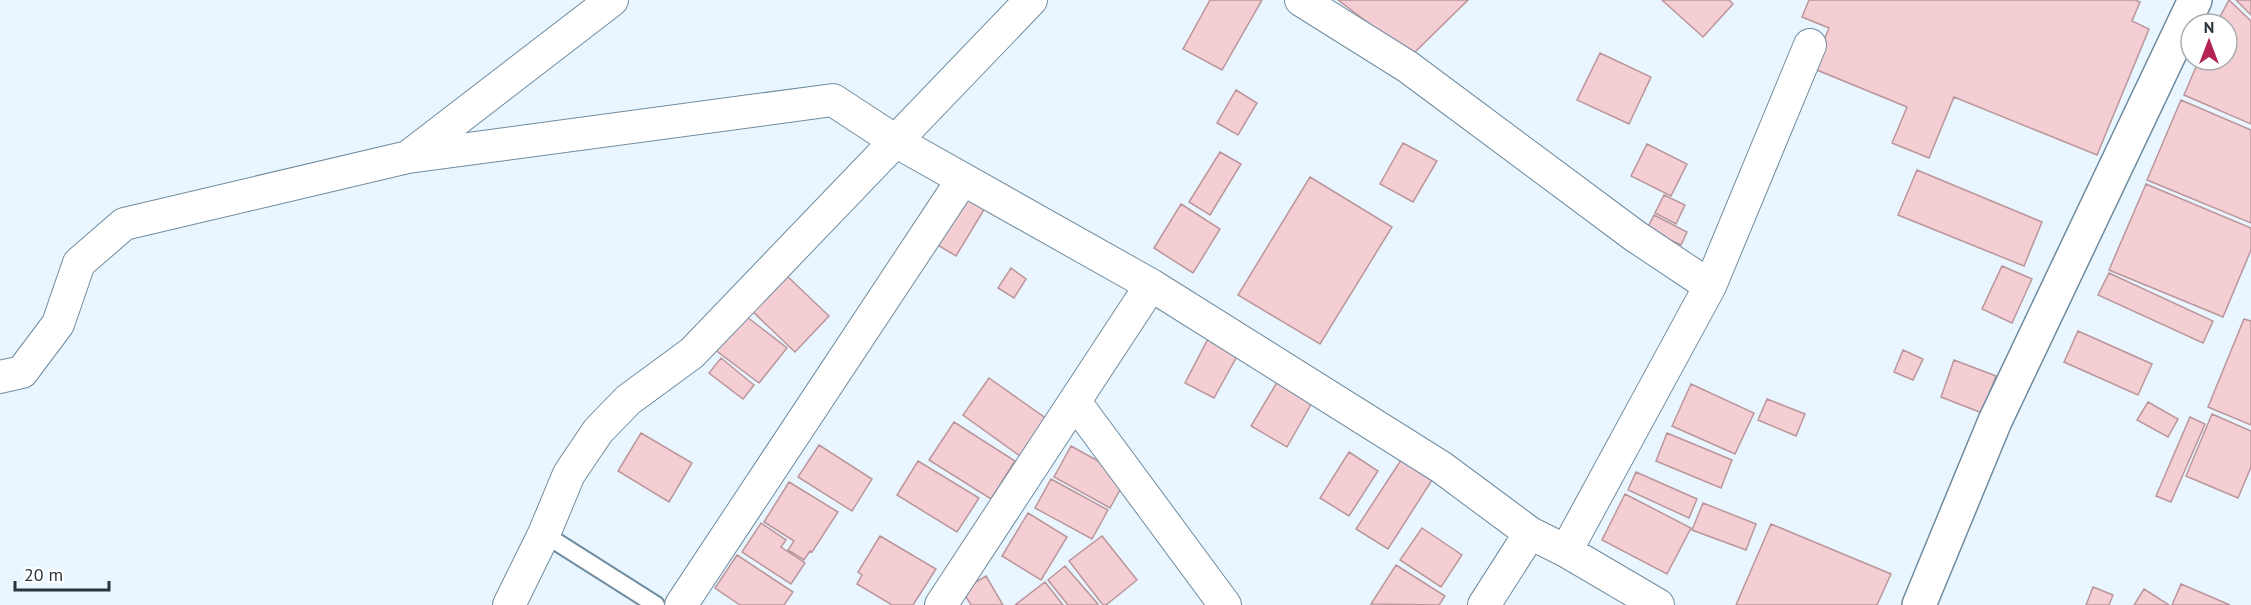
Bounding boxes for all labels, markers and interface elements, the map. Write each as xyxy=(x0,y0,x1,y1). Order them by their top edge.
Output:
north arrow xyxy=(2179,12,2239,72)
text: N xyxy=(2204,17,2214,37)
scale bar xyxy=(15,554,110,592)
text: 20 m xyxy=(24,563,63,586)

